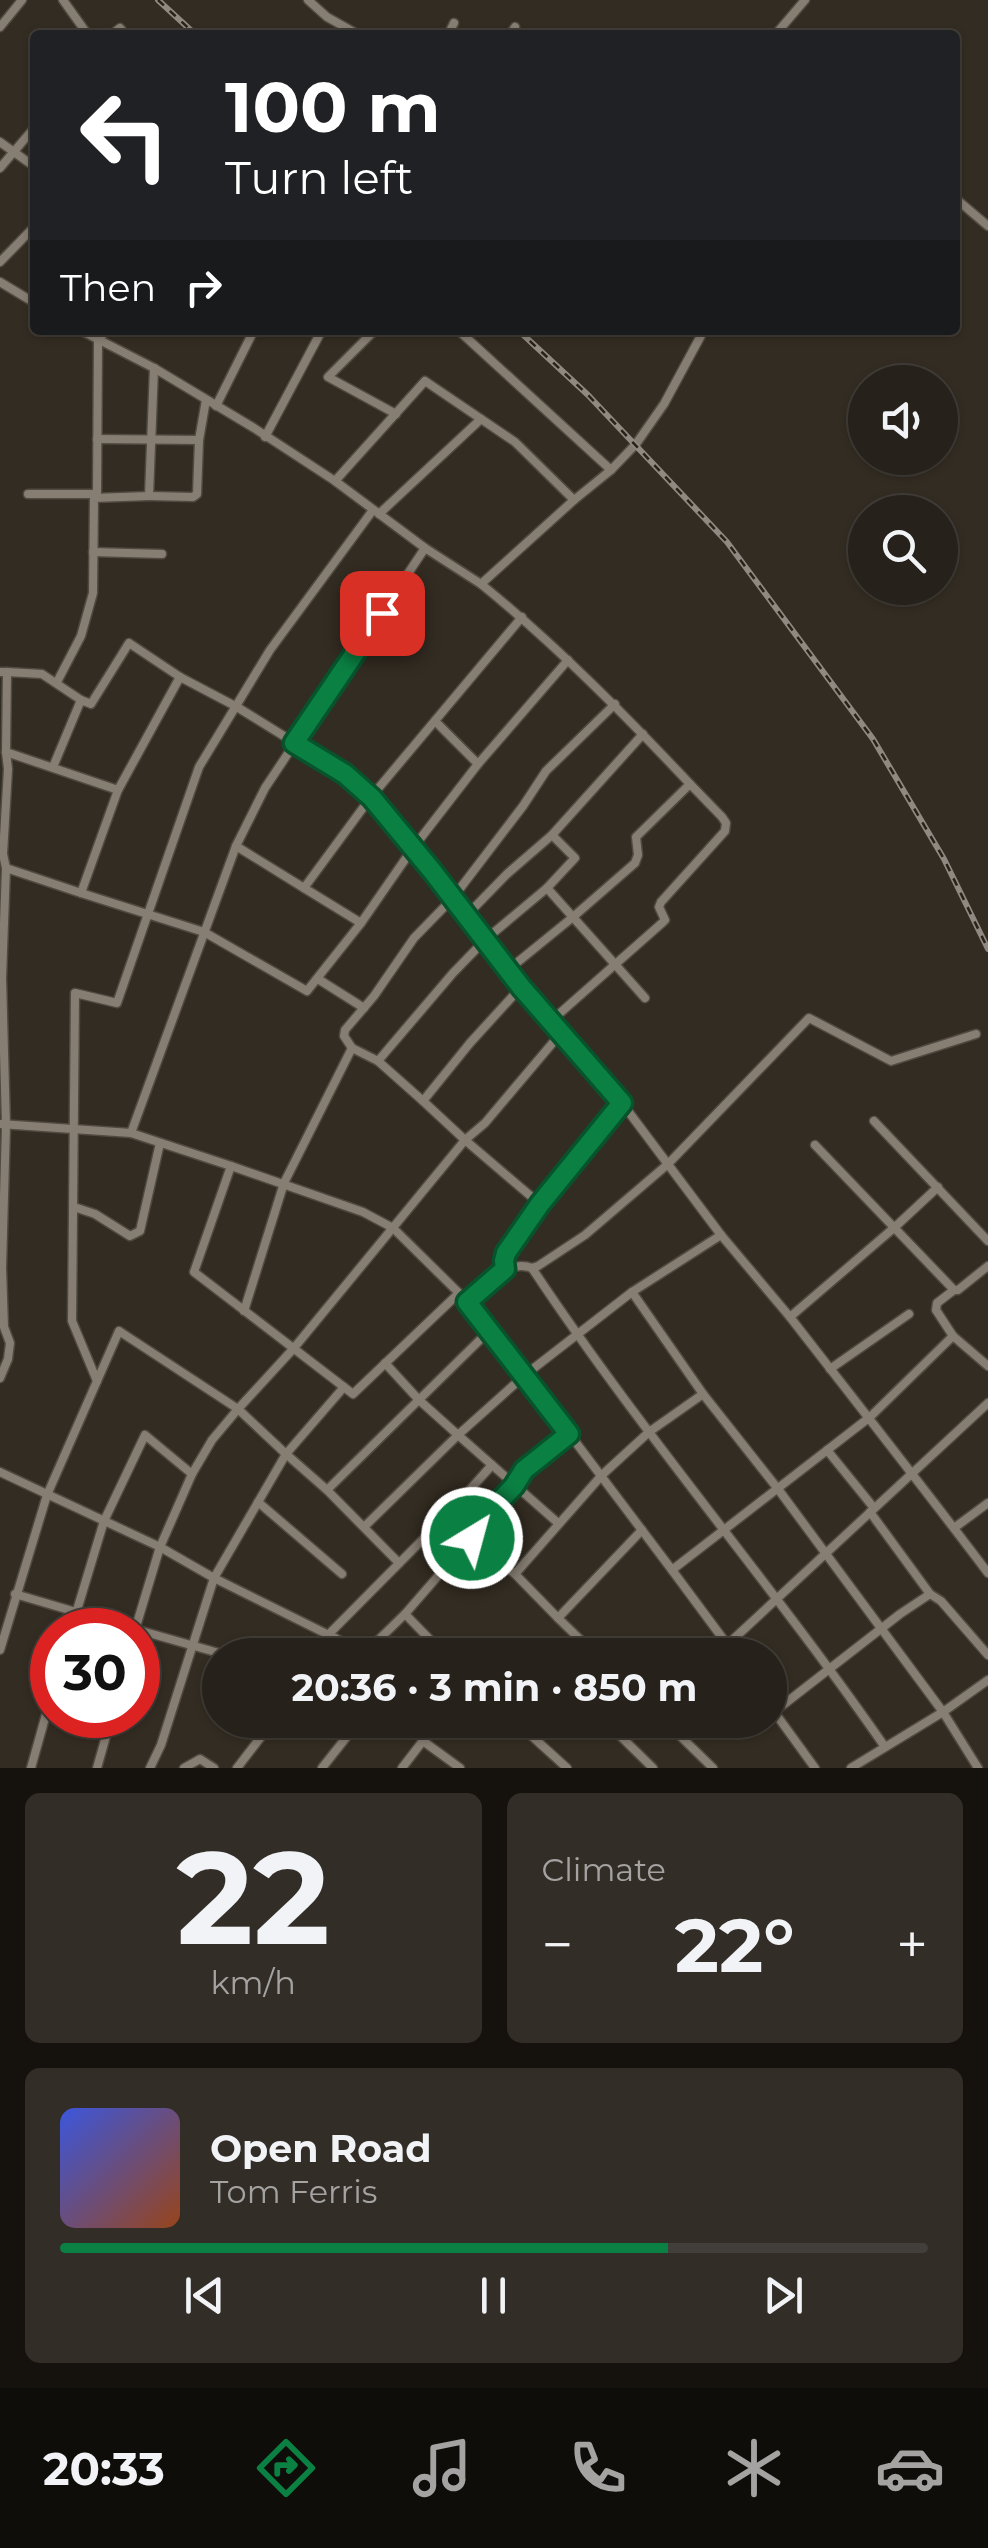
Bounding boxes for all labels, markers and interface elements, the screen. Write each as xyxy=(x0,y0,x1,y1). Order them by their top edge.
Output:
text: 100 m xyxy=(225,64,441,150)
icon: left xyxy=(60,70,190,200)
text: Turn left xyxy=(225,150,413,205)
icon: right xyxy=(176,260,231,315)
text: Then xyxy=(60,264,156,311)
map controls xyxy=(848,365,958,605)
button: sound xyxy=(848,365,958,475)
button: search xyxy=(848,495,958,605)
pin xyxy=(340,571,425,656)
icon: arrive xyxy=(355,586,410,641)
position arrow xyxy=(420,1486,524,1590)
speed limit sign: 30 xyxy=(30,1608,160,1738)
text: 20:36 · 3 min · 850 m xyxy=(292,1664,697,1711)
text: 22 xyxy=(177,1818,330,1977)
text: Climate xyxy=(542,1850,666,1889)
text: 22° xyxy=(675,1899,795,1991)
text: − xyxy=(542,1911,573,1978)
text: + xyxy=(896,1911,928,1978)
text: km/h xyxy=(211,1963,296,2002)
text: Open Road xyxy=(210,2125,432,2172)
text: Tom Ferris xyxy=(210,2172,377,2211)
icon: previous xyxy=(177,2268,232,2323)
icon: pause xyxy=(466,2268,521,2323)
icon: next xyxy=(756,2268,811,2323)
icon: directions xyxy=(251,2433,321,2503)
icon: music xyxy=(407,2433,477,2503)
icon: phone xyxy=(563,2433,633,2503)
icon: climate xyxy=(719,2433,789,2503)
icon: car xyxy=(875,2433,945,2503)
text: 20:33 xyxy=(43,2441,165,2496)

